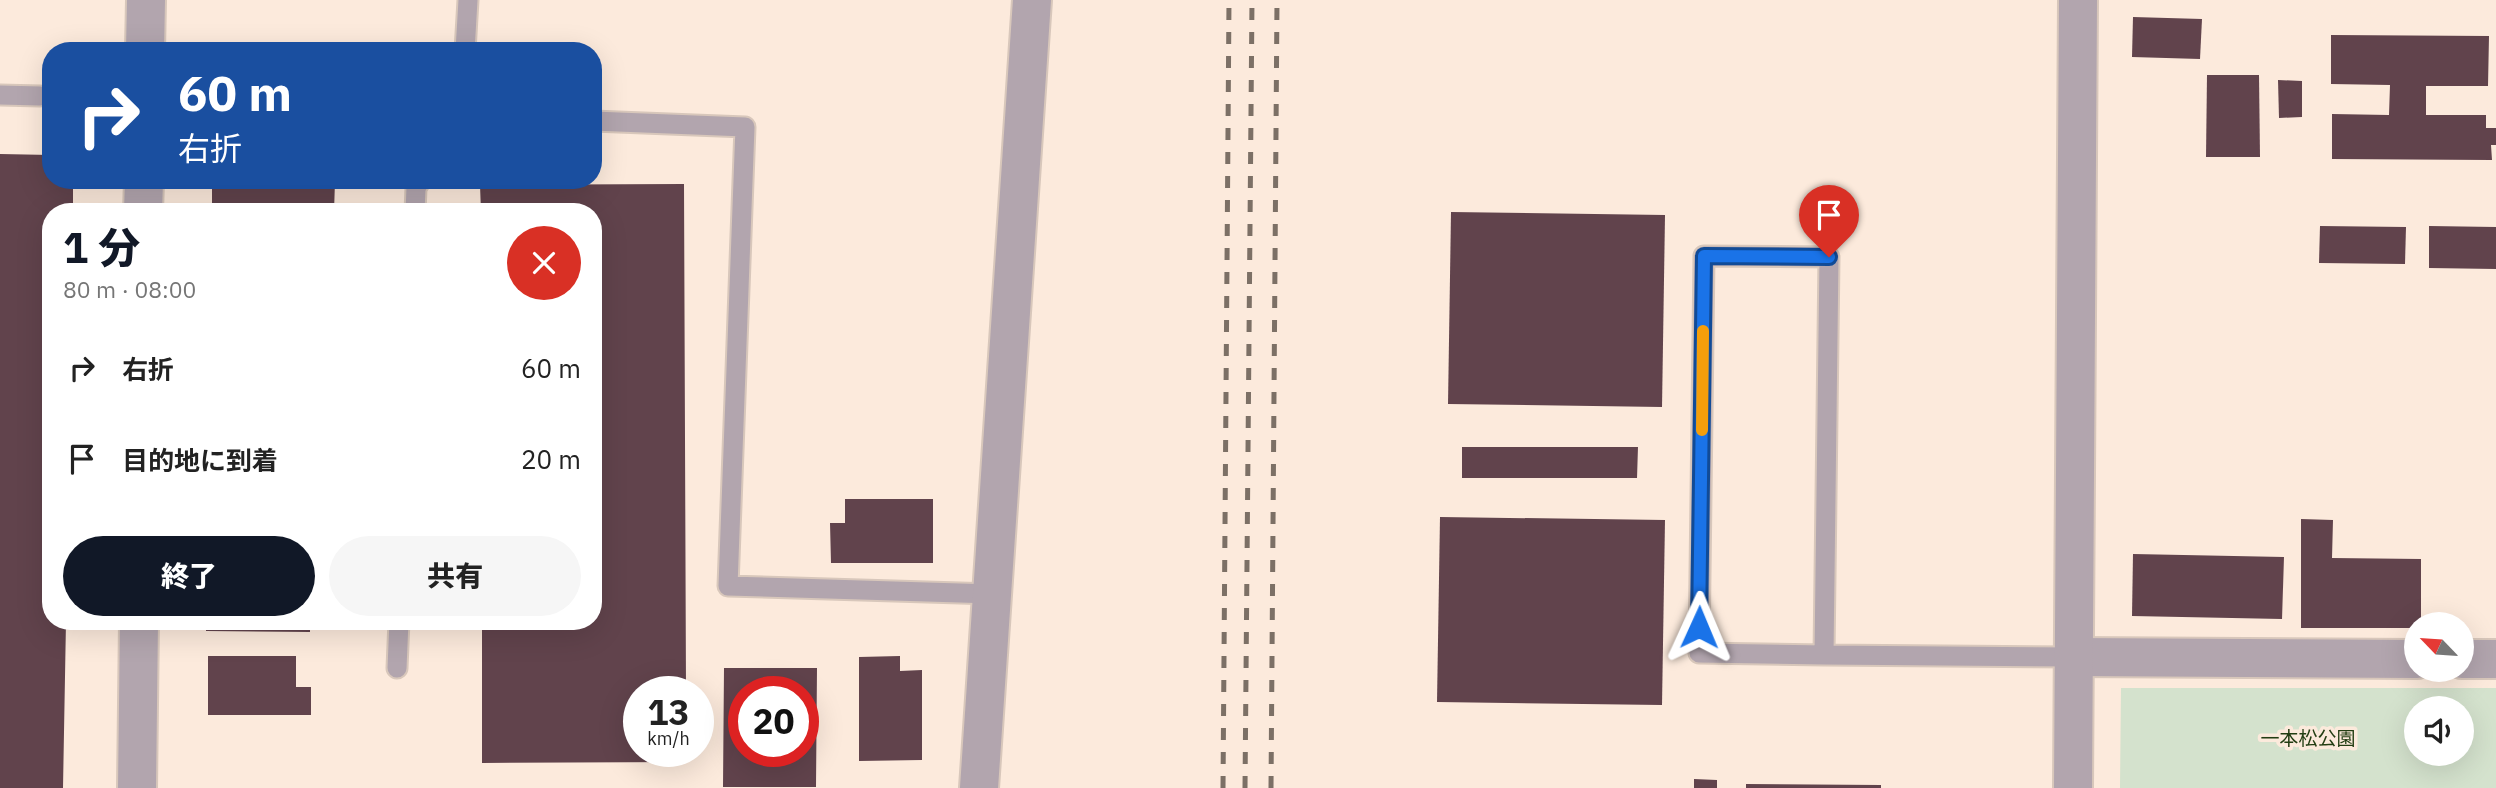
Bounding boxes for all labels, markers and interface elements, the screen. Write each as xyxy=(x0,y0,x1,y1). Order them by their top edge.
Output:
text: 60 m xyxy=(178,61,292,124)
icon: right xyxy=(63,70,154,161)
text: 右折 xyxy=(178,127,242,169)
pin xyxy=(1799,185,1859,257)
icon: arrive xyxy=(1810,196,1848,234)
text: 1 分 xyxy=(63,220,140,275)
button: close xyxy=(507,226,581,300)
text: 80 m · 08:00 xyxy=(63,274,196,304)
icon: right xyxy=(63,349,101,387)
text: 60 m xyxy=(521,351,581,385)
text: 右折 xyxy=(122,352,174,386)
icon: arrive xyxy=(63,440,101,478)
text: 20 m xyxy=(521,442,581,476)
text: 目的地に到着 xyxy=(122,443,278,477)
button: 終了 xyxy=(63,536,315,616)
button: 共有 xyxy=(329,536,581,616)
position arrow xyxy=(1662,590,1736,664)
north arrow xyxy=(2404,612,2474,682)
map controls xyxy=(2404,612,2474,766)
speed limit sign: 20 xyxy=(728,676,819,767)
text: 13 xyxy=(647,689,690,735)
button: sound xyxy=(2404,696,2474,766)
park label: 一本松公園 xyxy=(2260,726,2356,750)
text: km/h xyxy=(647,727,690,750)

